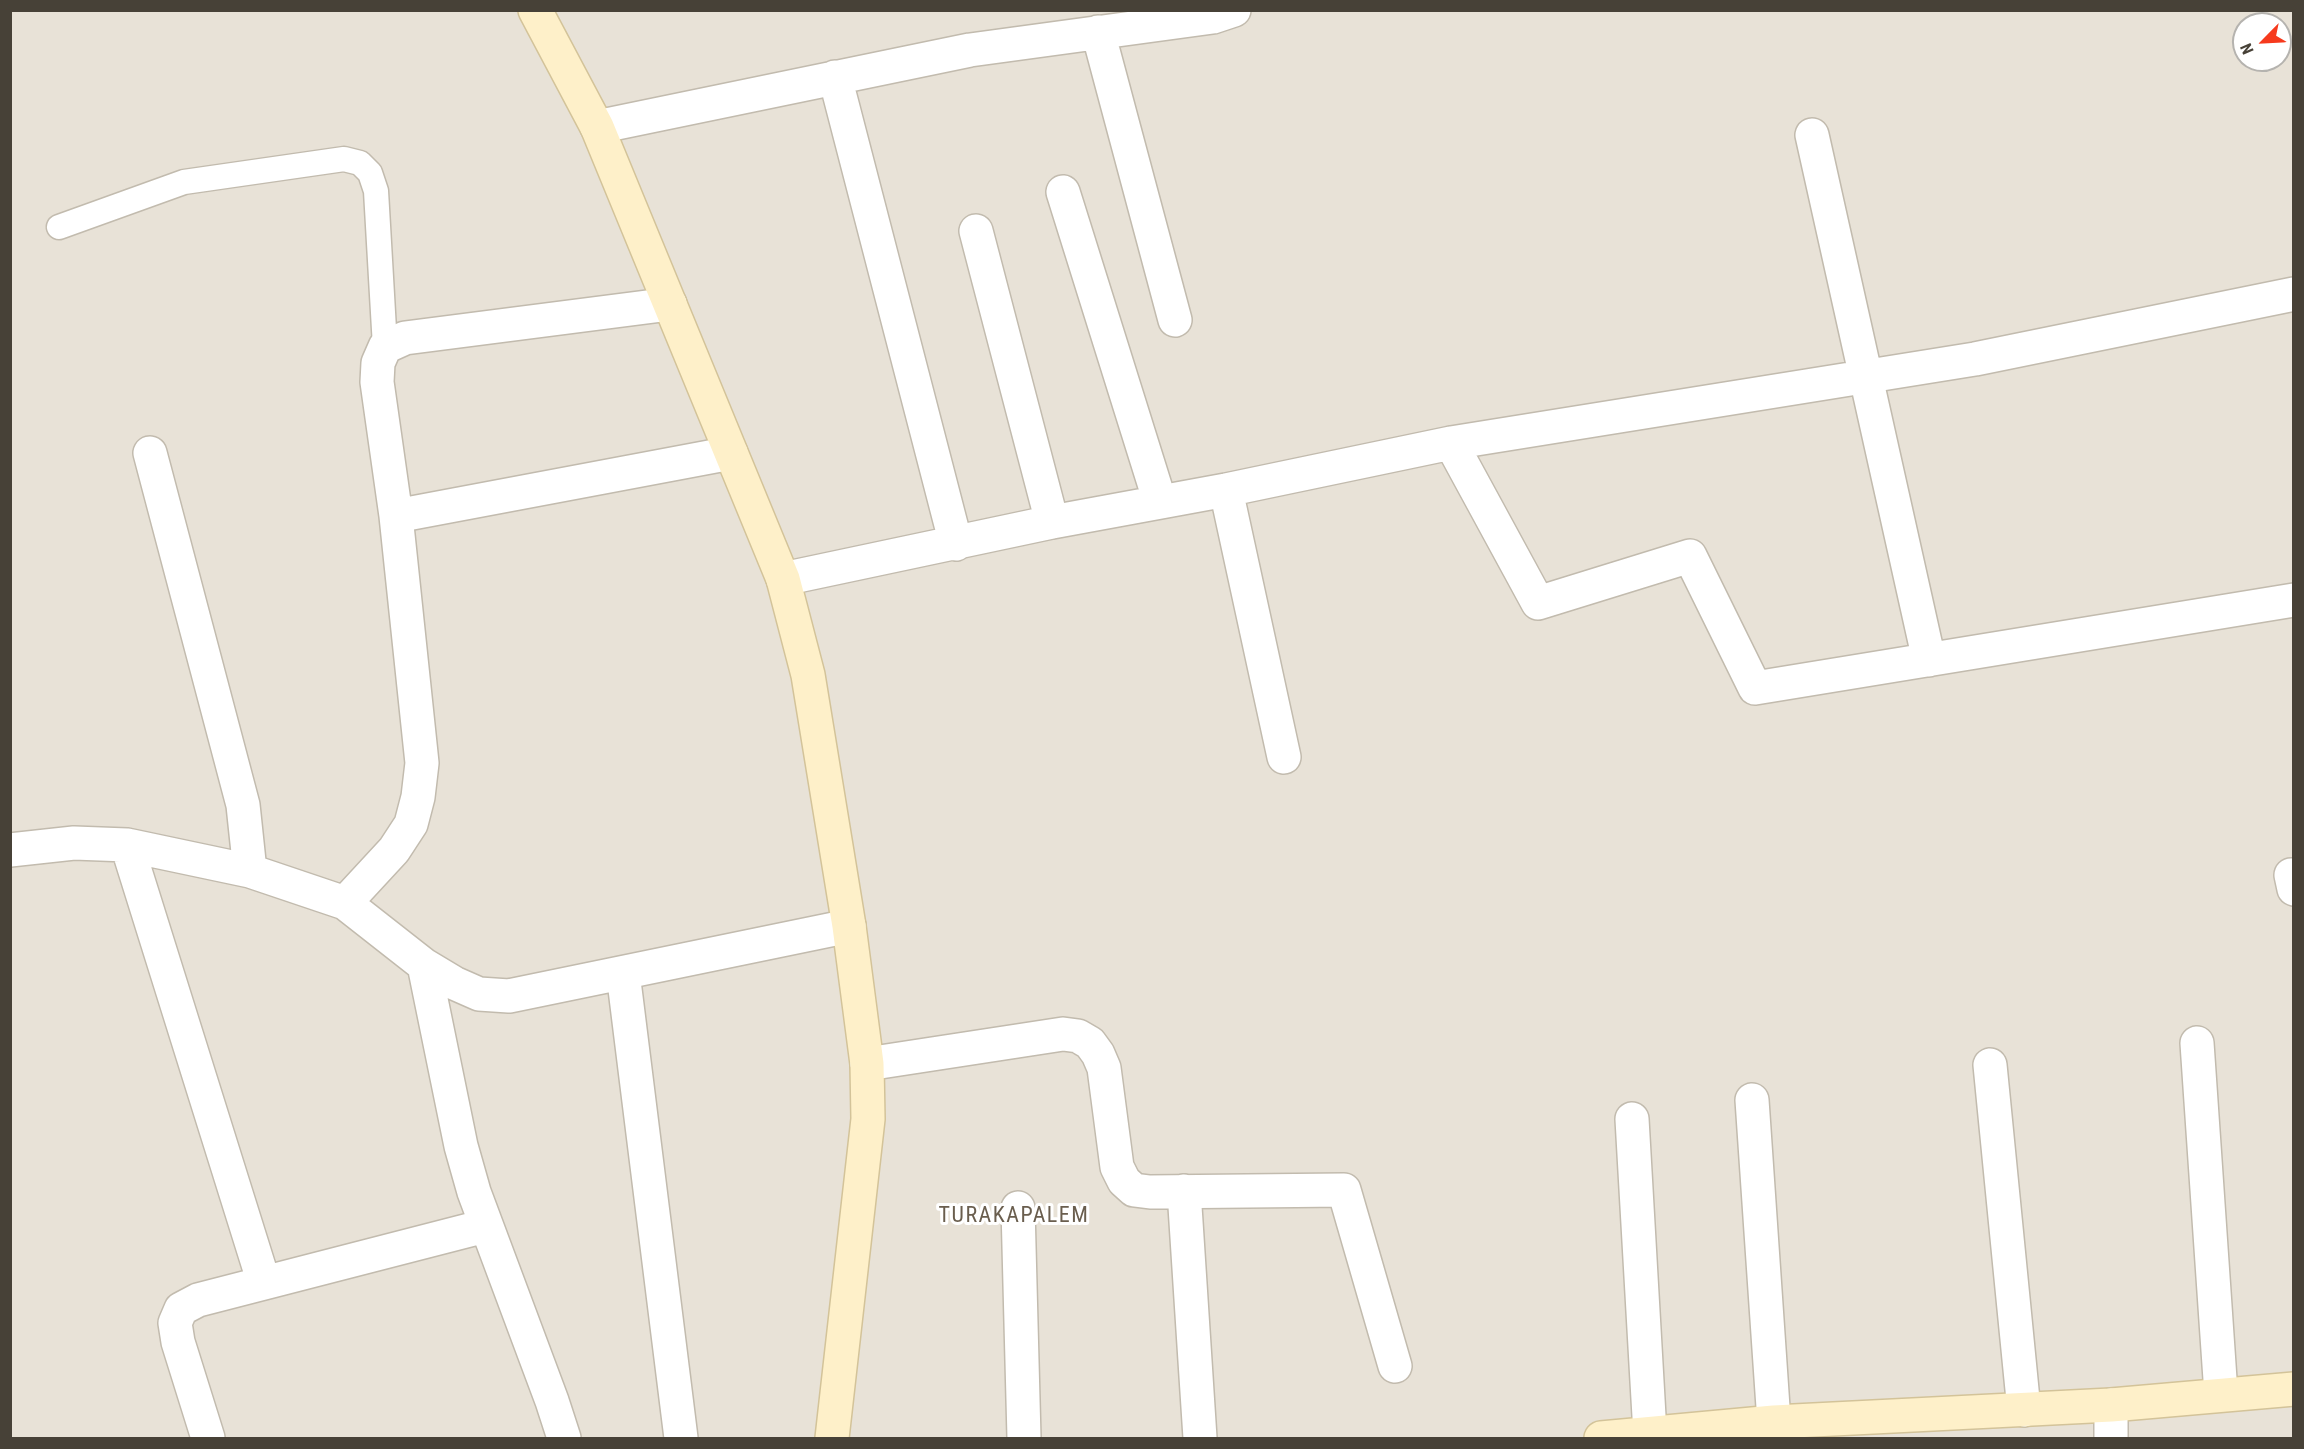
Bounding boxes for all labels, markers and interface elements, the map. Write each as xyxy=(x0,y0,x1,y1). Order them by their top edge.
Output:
north arrow xyxy=(2232,12,2292,72)
text: N xyxy=(2236,40,2258,57)
district label: TURAKAPALEM xyxy=(939,1203,1089,1229)

